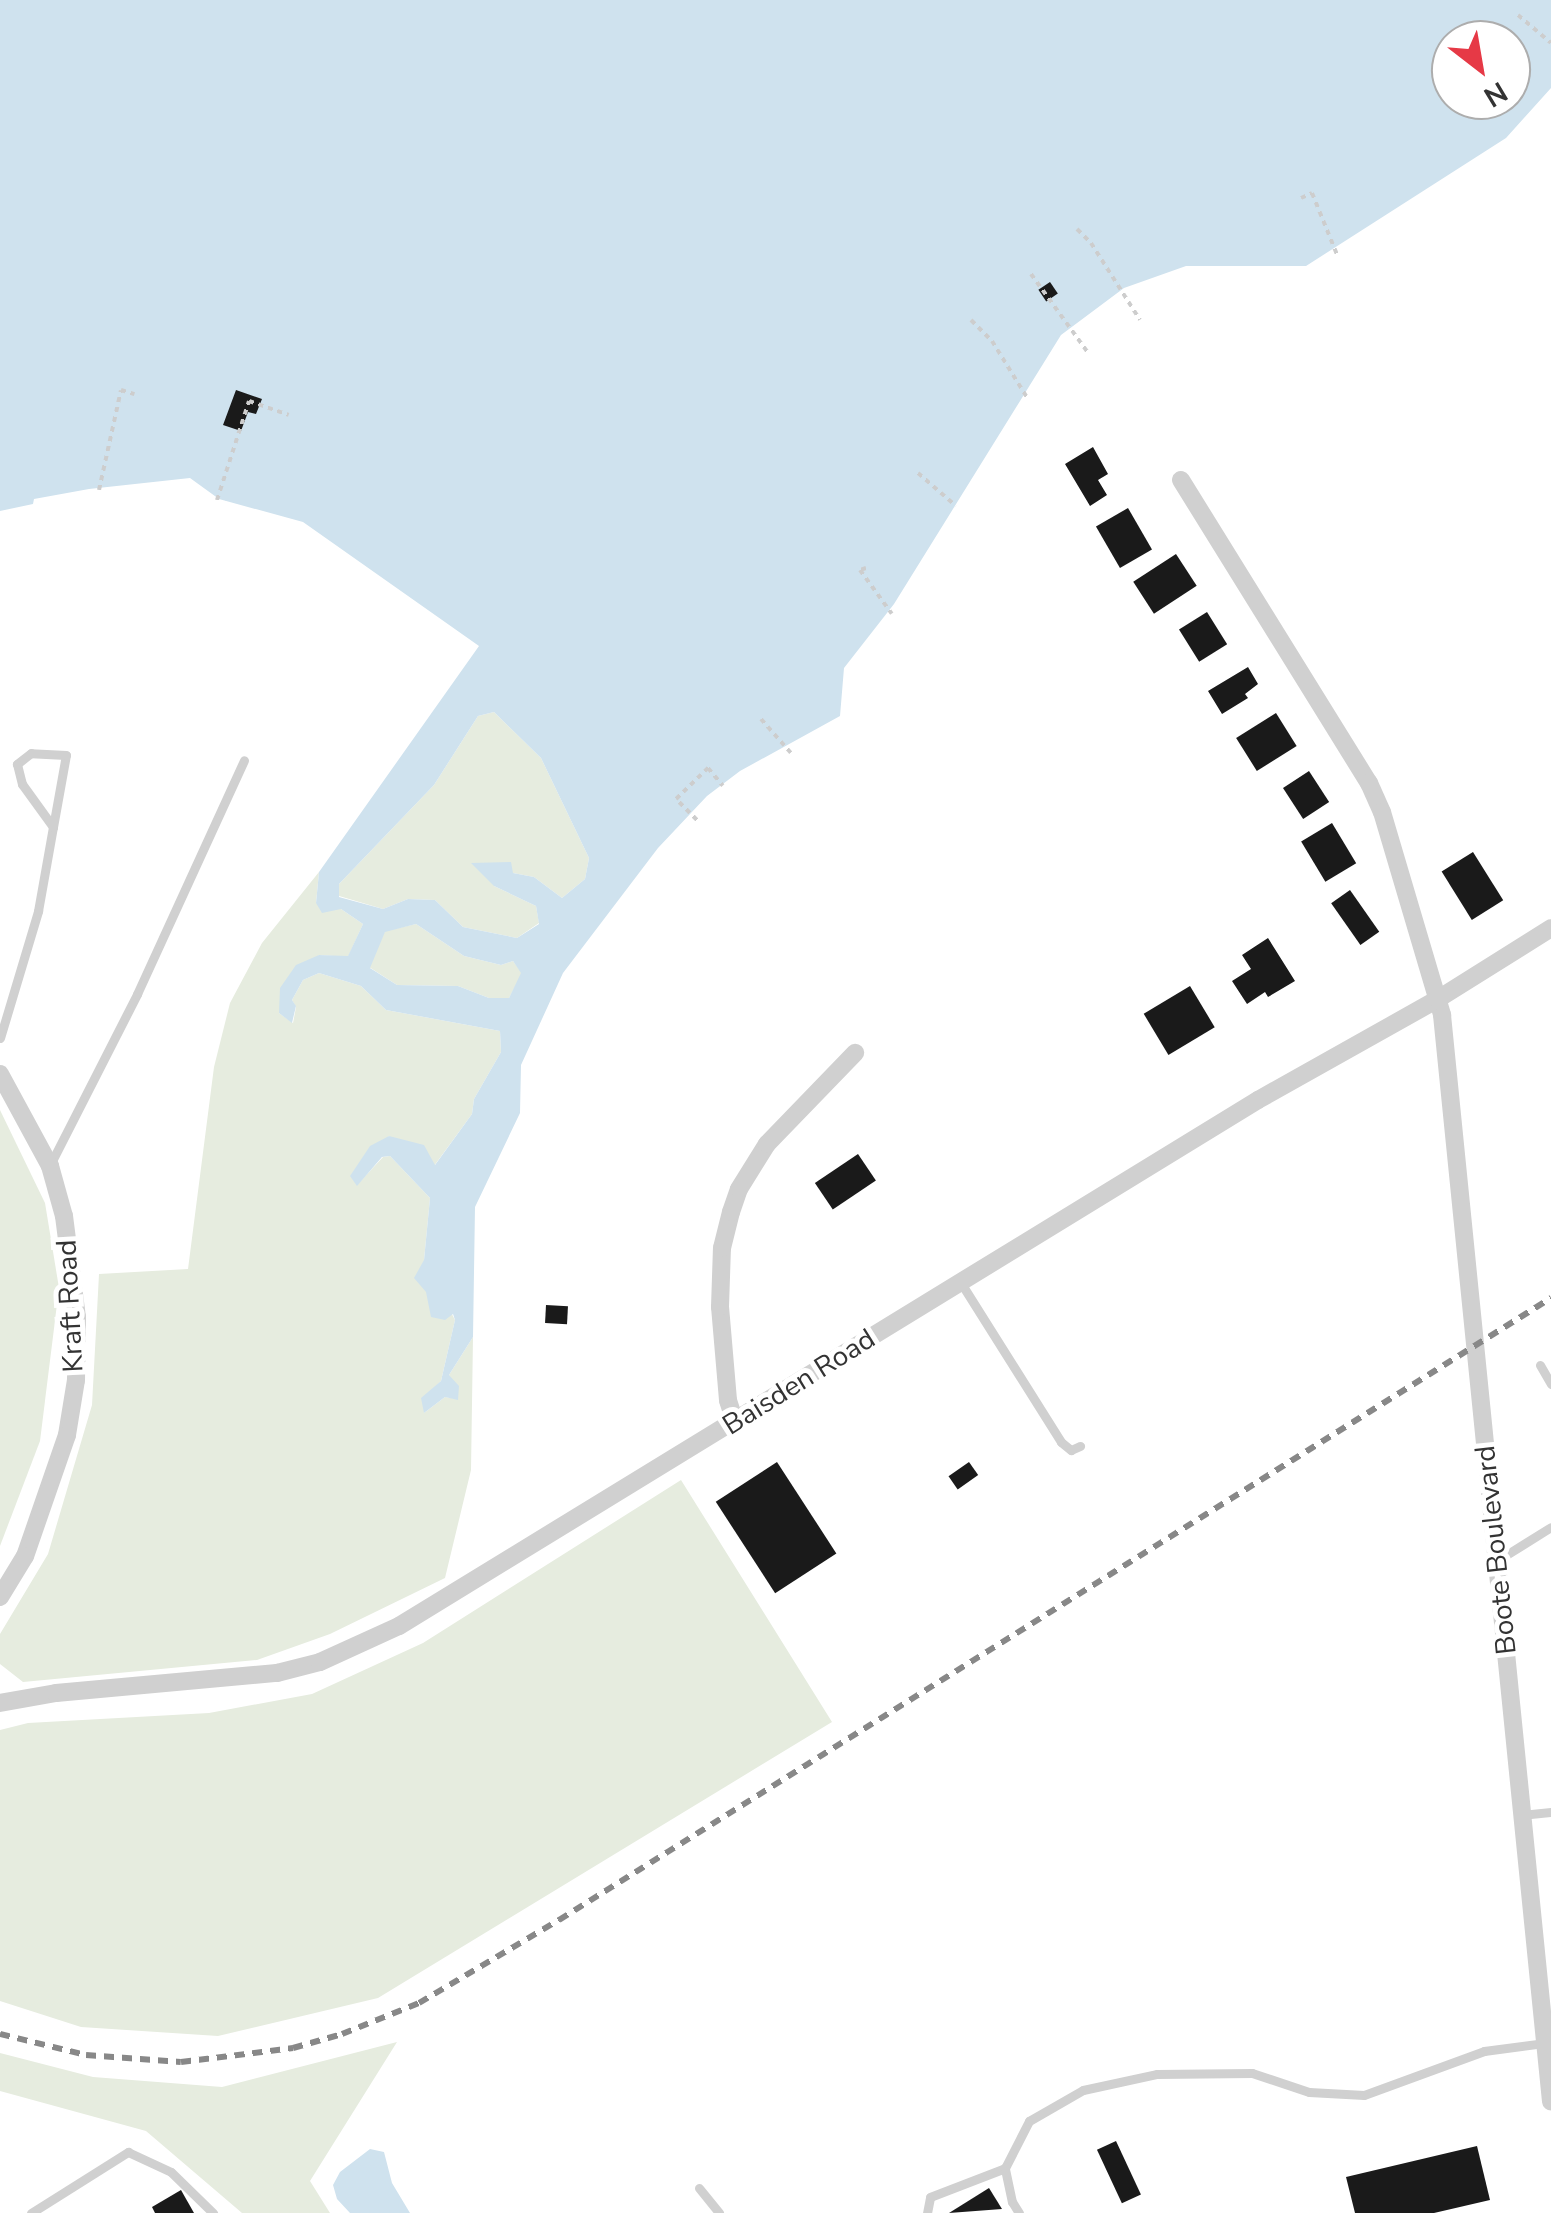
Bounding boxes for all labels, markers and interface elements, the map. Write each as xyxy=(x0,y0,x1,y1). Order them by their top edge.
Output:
north arrow xyxy=(1431,20,1531,120)
text: N xyxy=(1477,72,1514,116)
street label: Kraft Road xyxy=(50,1239,90,1373)
street label: Baisden Road xyxy=(717,1322,881,1442)
street label: Boote Boulevard xyxy=(1468,1444,1524,1656)

